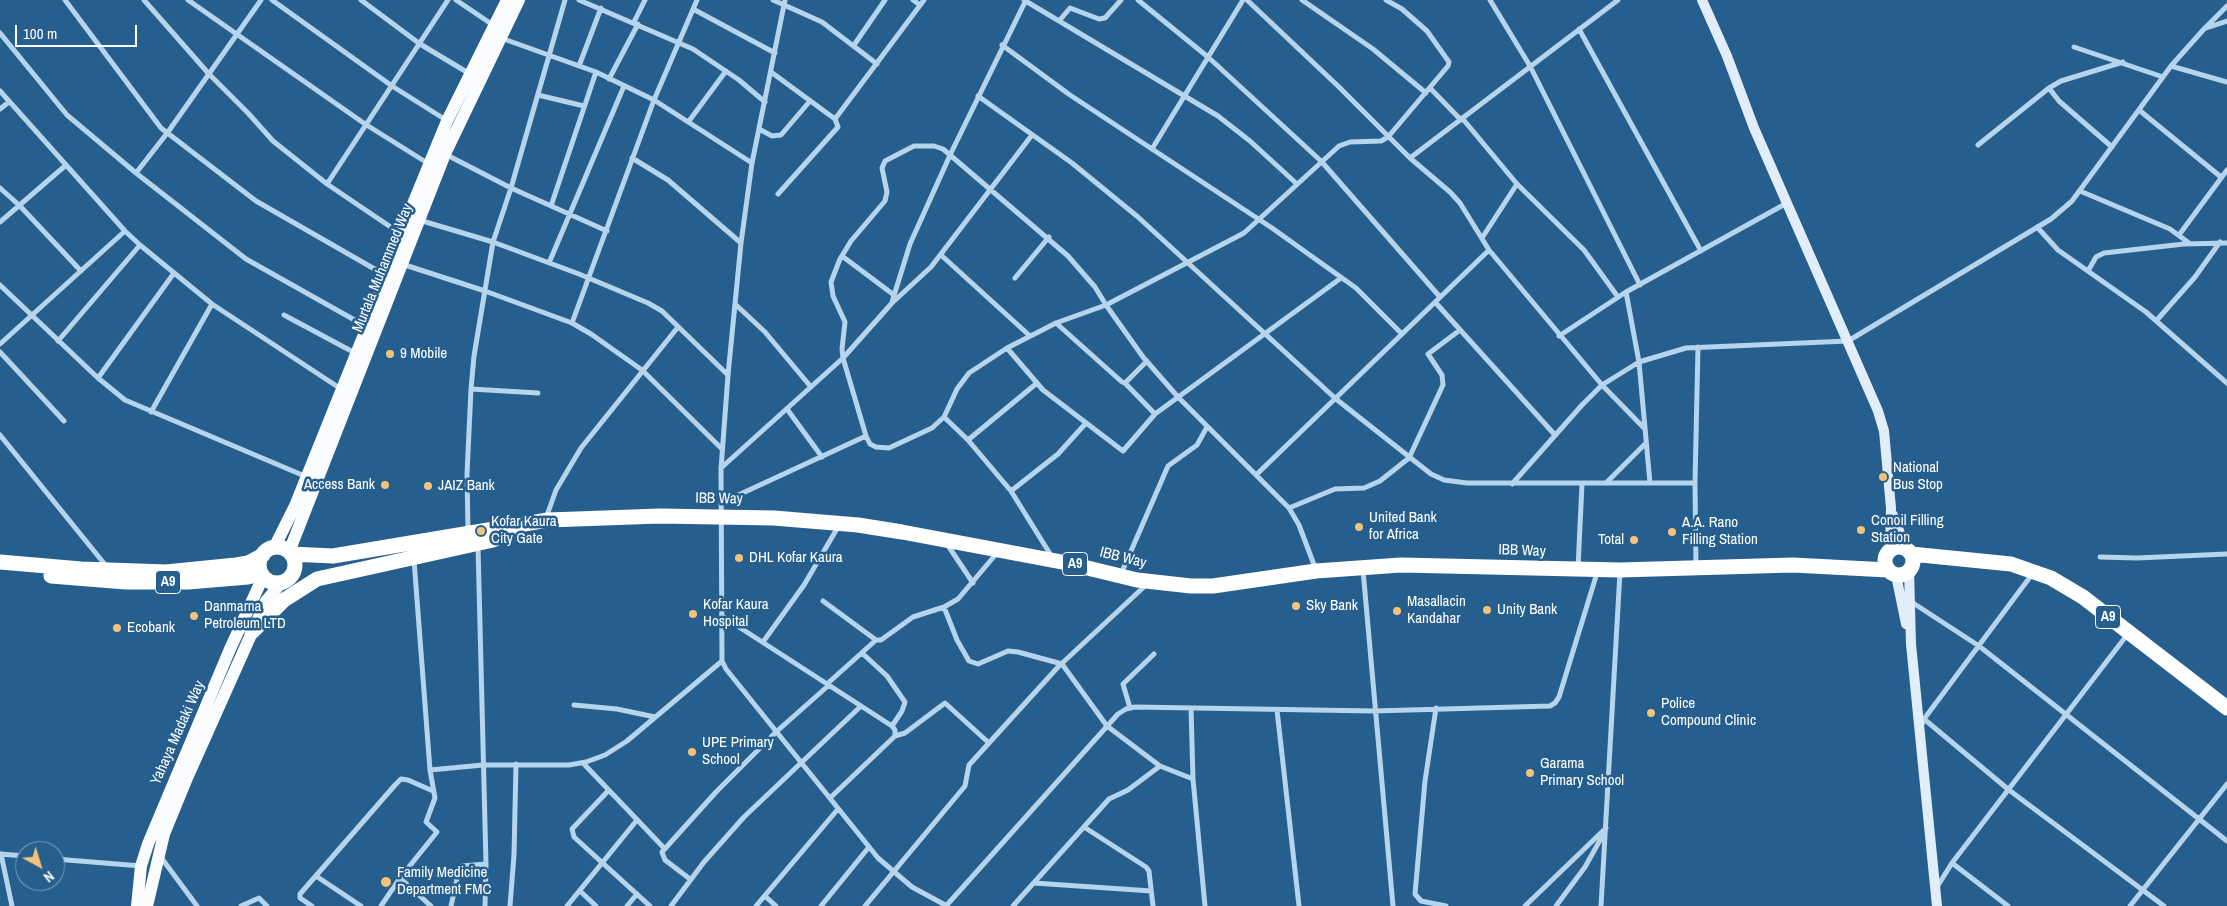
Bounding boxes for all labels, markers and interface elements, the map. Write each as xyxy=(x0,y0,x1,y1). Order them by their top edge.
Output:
scale bar xyxy=(18,15,140,47)
text: 100 m xyxy=(23,23,57,44)
street label: Murtala Muhammed Way xyxy=(349,201,417,335)
place label: 9 Mobile xyxy=(400,345,447,363)
marker: 9 Mobile xyxy=(384,348,396,360)
place label: National Bus Stop xyxy=(1893,459,1943,494)
marker: National Bus Stop xyxy=(1877,471,1889,483)
place label: Access Bank xyxy=(304,476,375,494)
place label: JAIZ Bank xyxy=(438,477,495,495)
marker: Access Bank xyxy=(379,479,391,491)
marker: JAIZ Bank xyxy=(422,480,434,492)
street label: IBB Way xyxy=(695,490,743,508)
place label: United Bank for Africa xyxy=(1369,509,1437,544)
place label: Conoil Filling Station xyxy=(1871,512,1943,547)
place label: Kofar Kaura City Gate xyxy=(491,513,557,548)
place label: A.A. Rano Filling Station xyxy=(1682,514,1758,549)
marker: United Bank for Africa xyxy=(1353,521,1365,533)
marker: Conoil Filling Station xyxy=(1855,524,1867,536)
marker: Kofar Kaura City Gate xyxy=(475,525,487,537)
marker: A.A. Rano Filling Station xyxy=(1666,526,1678,538)
place label: Total xyxy=(1598,531,1624,549)
marker: Total xyxy=(1628,534,1640,546)
street label: IBB Way xyxy=(1498,541,1546,561)
street label: IBB Way xyxy=(1098,544,1148,572)
place label: DHL Kofar Kaura xyxy=(749,549,843,567)
marker: DHL Kofar Kaura xyxy=(733,552,745,564)
road number: A9 xyxy=(1062,552,1088,576)
road number: A9 xyxy=(156,570,180,594)
place label: Masallacin Kandahar xyxy=(1407,593,1466,628)
place label: Kofar Kaura Hospital xyxy=(703,596,769,631)
place label: Sky Bank xyxy=(1306,597,1358,615)
place label: Danmarna Petroleum LTD xyxy=(204,598,286,633)
marker: Sky Bank xyxy=(1290,600,1302,612)
place label: Unity Bank xyxy=(1497,601,1557,619)
marker: Unity Bank xyxy=(1481,604,1493,616)
marker: Masallacin Kandahar xyxy=(1391,605,1403,617)
road number: A9 xyxy=(2096,606,2120,628)
marker: Kofar Kaura Hospital xyxy=(687,608,699,620)
marker: Danmarna Petroleum LTD xyxy=(188,610,200,622)
place label: Ecobank xyxy=(127,619,175,637)
marker: Ecobank xyxy=(111,622,123,634)
street label: Yahaya Madaki Way xyxy=(147,678,209,788)
place label: Police Compound Clinic xyxy=(1661,695,1756,730)
marker: Police Compound Clinic xyxy=(1645,707,1657,719)
place label: UPE Primary School xyxy=(702,734,774,769)
marker: UPE Primary School xyxy=(686,746,698,758)
place label: Garama Primary School xyxy=(1540,755,1624,790)
marker: Garama Primary School xyxy=(1524,767,1536,779)
north arrow xyxy=(15,841,65,891)
place label: Family Medicine Department FMC xyxy=(397,864,491,899)
text: N xyxy=(40,867,58,886)
marker: Family Medicine Department FMC xyxy=(379,875,393,889)

